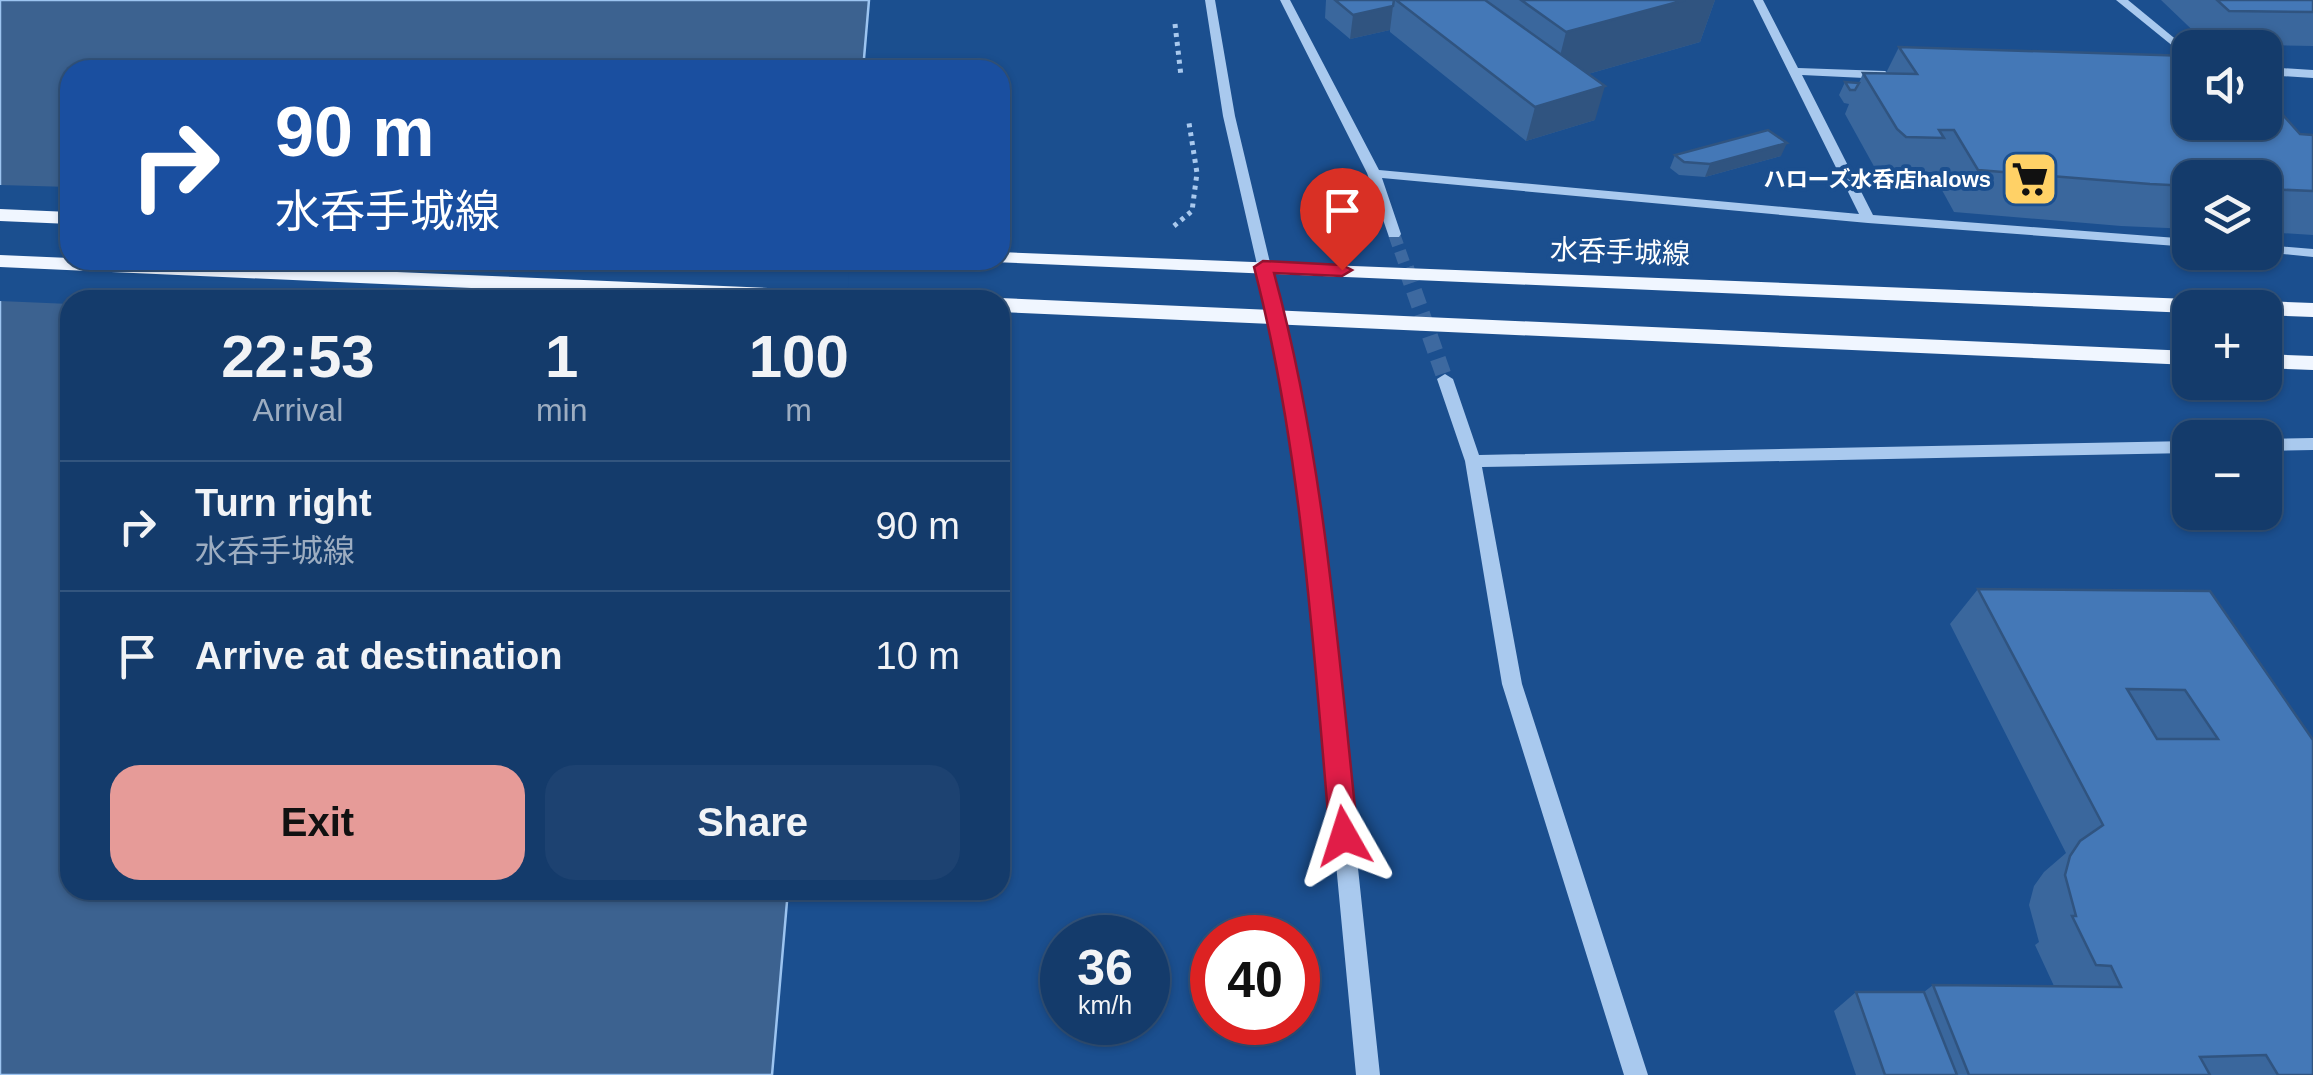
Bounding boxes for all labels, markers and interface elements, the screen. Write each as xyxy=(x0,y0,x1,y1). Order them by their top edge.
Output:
map controls xyxy=(2172,30,2282,530)
button: sound xyxy=(2172,30,2282,140)
text: 90 m xyxy=(275,93,435,171)
icon: right xyxy=(110,100,240,230)
supermarket icon: ハローズ水呑店halows xyxy=(2000,149,2060,209)
button: layers xyxy=(2172,160,2282,270)
place label: ハローズ水呑店halows xyxy=(1764,167,1991,192)
pin xyxy=(1300,168,1385,271)
icon: arrive xyxy=(1315,183,1370,238)
text: 水呑手城線 xyxy=(275,186,500,237)
street label: 水呑手城線 xyxy=(1549,234,1691,270)
button: + xyxy=(2172,290,2282,400)
text: 22:53 xyxy=(221,323,375,390)
text: 1 xyxy=(545,323,578,390)
text: 100 xyxy=(749,323,849,390)
text: Arrival xyxy=(253,392,343,428)
text: min xyxy=(536,392,587,428)
text: m xyxy=(785,392,812,428)
button: − xyxy=(2172,420,2282,530)
text: Turn right xyxy=(195,482,372,524)
icon: right xyxy=(110,499,165,554)
text: 90 m xyxy=(876,505,960,547)
text: 水呑手城線 xyxy=(195,533,355,569)
icon: arrive xyxy=(110,629,165,684)
text: Arrive at destination xyxy=(195,635,562,677)
text: 10 m xyxy=(876,635,960,677)
button: Exit xyxy=(110,765,525,880)
button: Share xyxy=(545,765,960,880)
position arrow xyxy=(1292,784,1396,888)
speed limit sign: 40 xyxy=(1190,915,1320,1045)
text: 36 xyxy=(1077,940,1133,996)
text: km/h xyxy=(1078,991,1132,1019)

